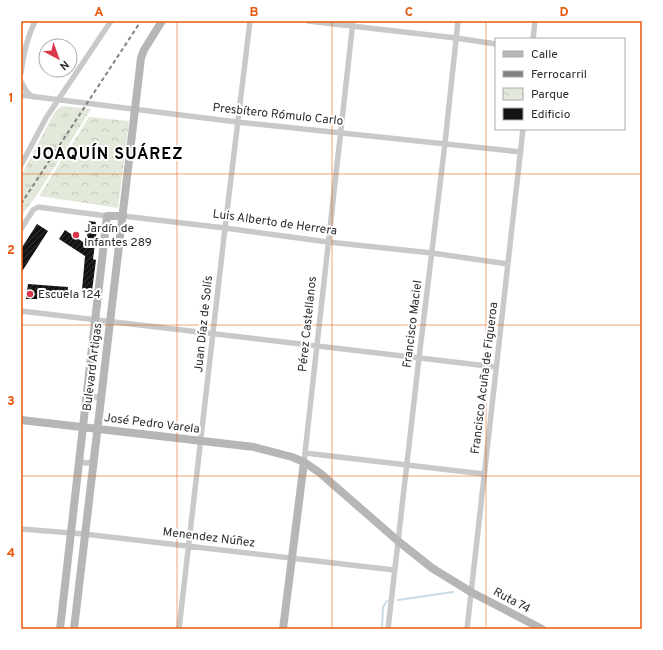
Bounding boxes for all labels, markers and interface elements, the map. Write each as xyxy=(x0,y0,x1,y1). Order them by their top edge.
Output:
text: A xyxy=(94,5,104,21)
text: B xyxy=(250,5,259,21)
text: C xyxy=(405,5,413,21)
text: D xyxy=(559,5,569,21)
north arrow xyxy=(38,38,78,78)
legend xyxy=(495,38,625,130)
text: Calle xyxy=(531,47,558,63)
text: N xyxy=(56,57,71,73)
text: Ferrocarril xyxy=(531,67,587,83)
text: Parque xyxy=(531,87,569,103)
text: 1 xyxy=(8,91,14,107)
street label: Presbítero Rómulo Carlo xyxy=(212,100,344,130)
text: Edificio xyxy=(531,107,571,123)
district label: JOAQUÍN SUÁREZ xyxy=(33,143,183,165)
street label: Luis Alberto de Herrera xyxy=(212,206,338,240)
place label: Jardín de Infantes 289 xyxy=(84,221,152,251)
marker: Jardín de Infantes 289 xyxy=(71,230,81,240)
text: 2 xyxy=(7,243,15,259)
street label: Juan Díaz de Solís xyxy=(191,275,217,373)
street label: Pérez Castellanos xyxy=(295,276,321,373)
street label: Francisco Maciel xyxy=(400,279,426,369)
place label: Escuela 124 xyxy=(38,287,101,303)
marker: Escuela 124 xyxy=(25,289,35,299)
street label: Francisco Acuña de Figueroa xyxy=(468,301,502,455)
street label: Bulevard Artigas xyxy=(80,322,106,412)
text: 3 xyxy=(7,394,15,410)
street label: José Pedro Varela xyxy=(103,410,201,438)
street label: Menendez Núñez xyxy=(162,524,256,552)
text: 4 xyxy=(7,546,15,562)
street label: Ruta 74 xyxy=(490,584,533,617)

